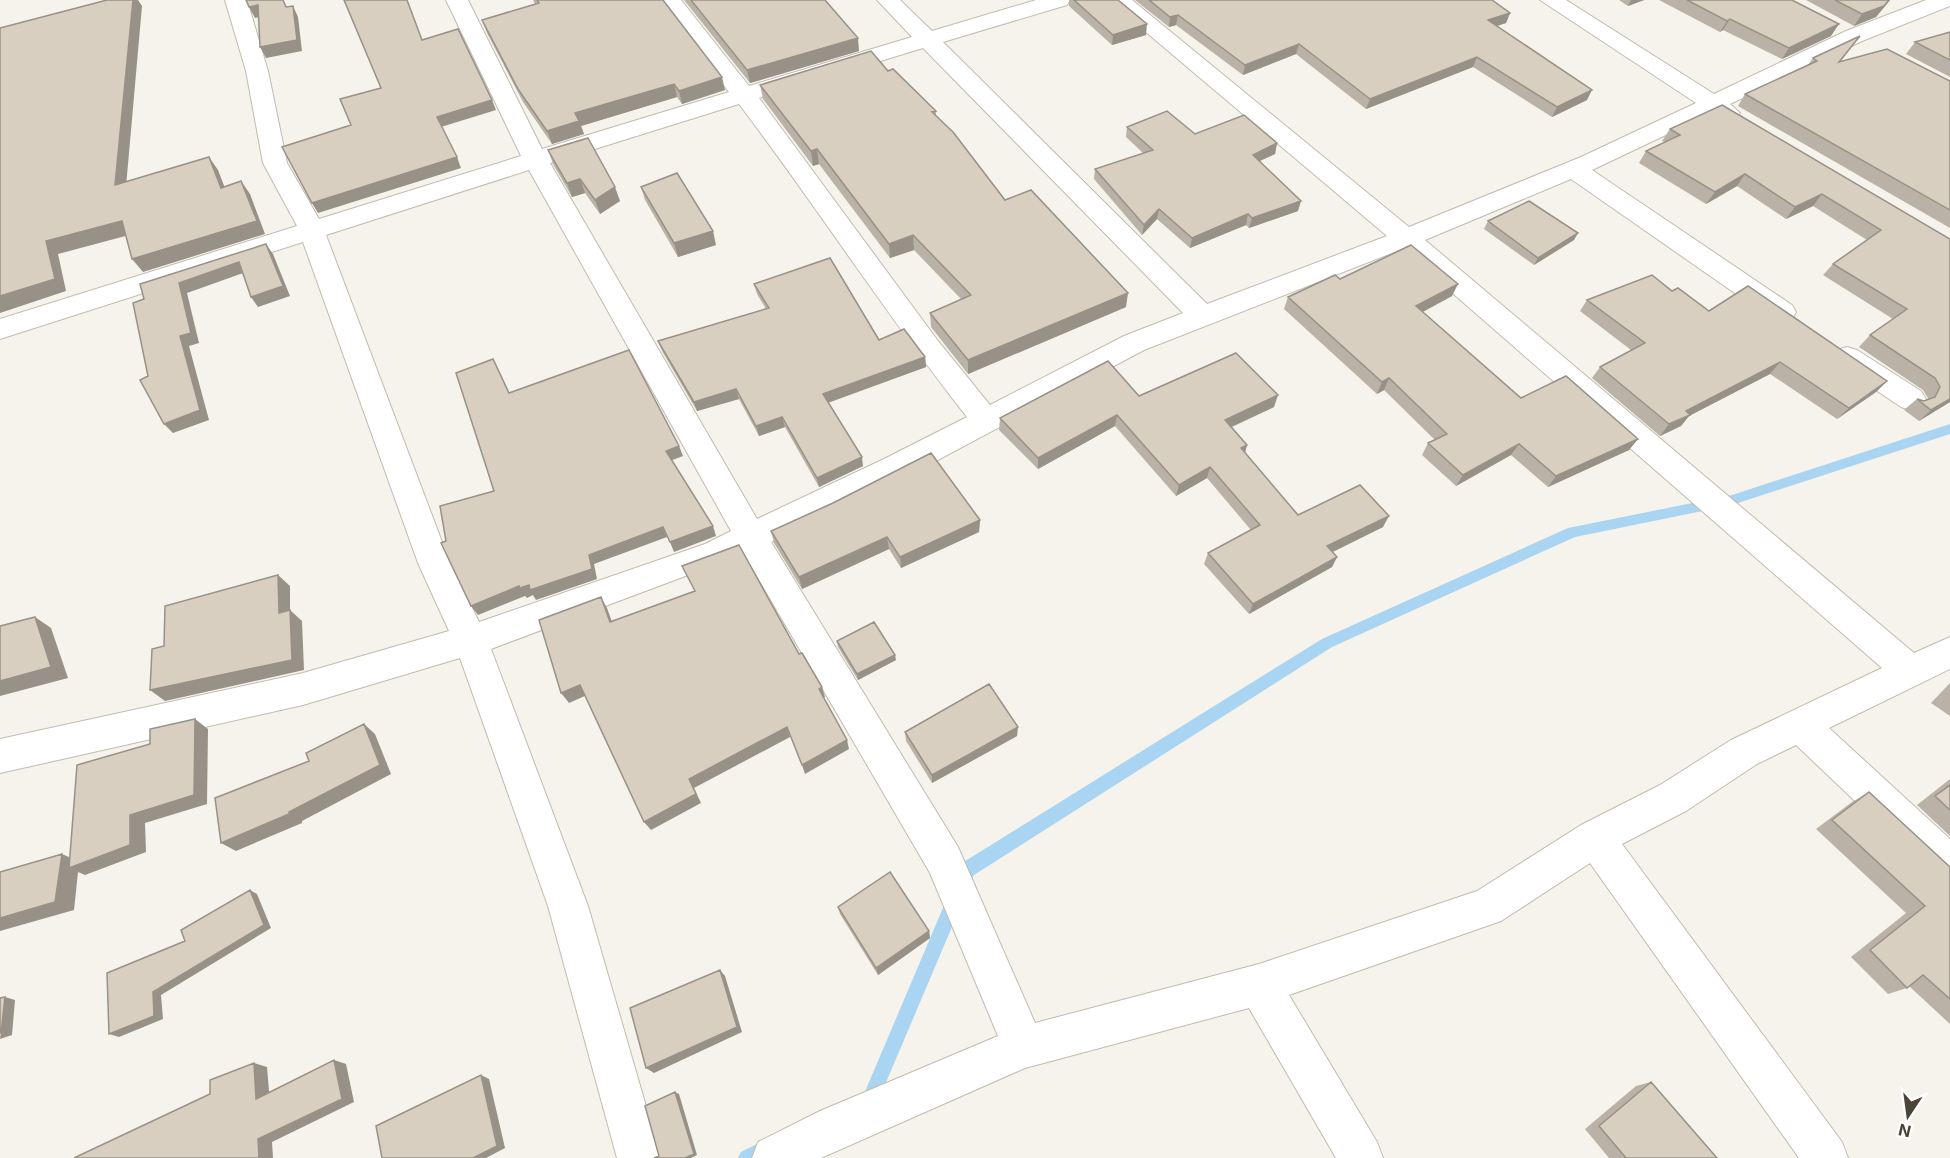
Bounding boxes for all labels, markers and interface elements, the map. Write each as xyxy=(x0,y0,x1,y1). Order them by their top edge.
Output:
north arrow xyxy=(1878,1086,1938,1146)
text: N xyxy=(1896,1119,1913,1142)

